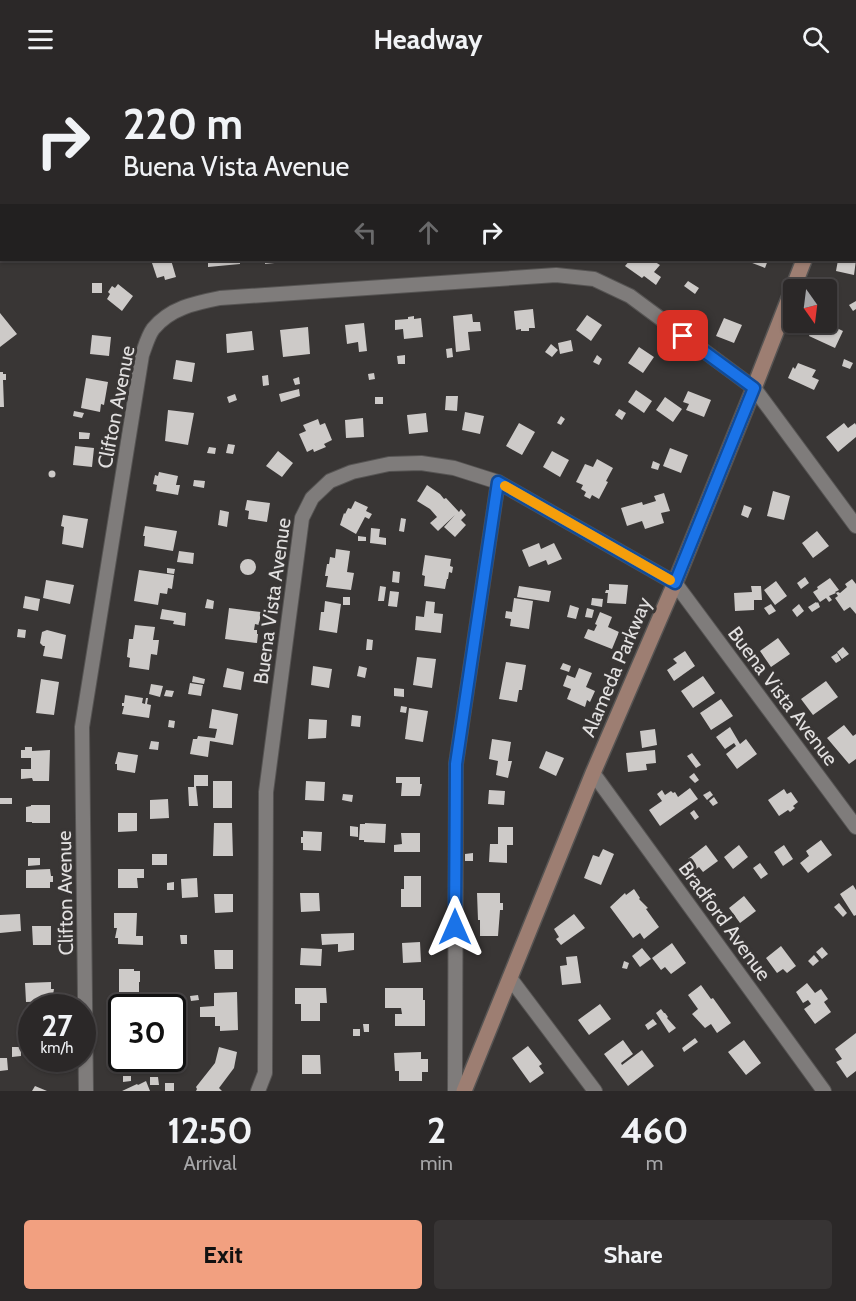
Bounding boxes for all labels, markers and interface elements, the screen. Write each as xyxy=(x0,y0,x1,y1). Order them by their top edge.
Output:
icon: menu xyxy=(24,23,57,56)
text: Headway xyxy=(374,23,482,56)
icon: search xyxy=(799,23,832,56)
text: 220 m xyxy=(123,98,243,150)
icon: right xyxy=(24,102,102,180)
text: Buena Vista Avenue xyxy=(123,150,349,183)
icon: left xyxy=(349,216,382,249)
icon: ahead xyxy=(412,216,445,249)
icon: right xyxy=(475,216,508,249)
north arrow xyxy=(783,279,837,333)
map controls xyxy=(783,279,837,333)
pin xyxy=(657,310,708,361)
icon: arrive xyxy=(666,319,699,352)
street label: Clifton Avenue xyxy=(92,344,140,470)
street label: Buena Vista Avenue xyxy=(248,516,296,686)
street label: Alameda Parkway xyxy=(576,594,656,740)
street label: Buena Vista Avenue xyxy=(723,622,843,770)
street label: Clifton Avenue xyxy=(52,830,78,956)
street label: Bradford Avenue xyxy=(674,857,776,985)
position arrow xyxy=(423,895,487,959)
speed limit sign: 30 xyxy=(108,994,186,1072)
text: 27 xyxy=(41,1007,73,1044)
text: km/h xyxy=(41,1039,73,1057)
text: 12:50 xyxy=(167,1108,253,1152)
text: 2 xyxy=(427,1108,446,1152)
text: 460 xyxy=(621,1108,689,1152)
text: Arrival xyxy=(183,1151,237,1175)
text: min xyxy=(420,1151,453,1175)
text: m xyxy=(646,1151,663,1175)
button: Exit xyxy=(24,1220,422,1289)
button: Share xyxy=(434,1220,832,1289)

